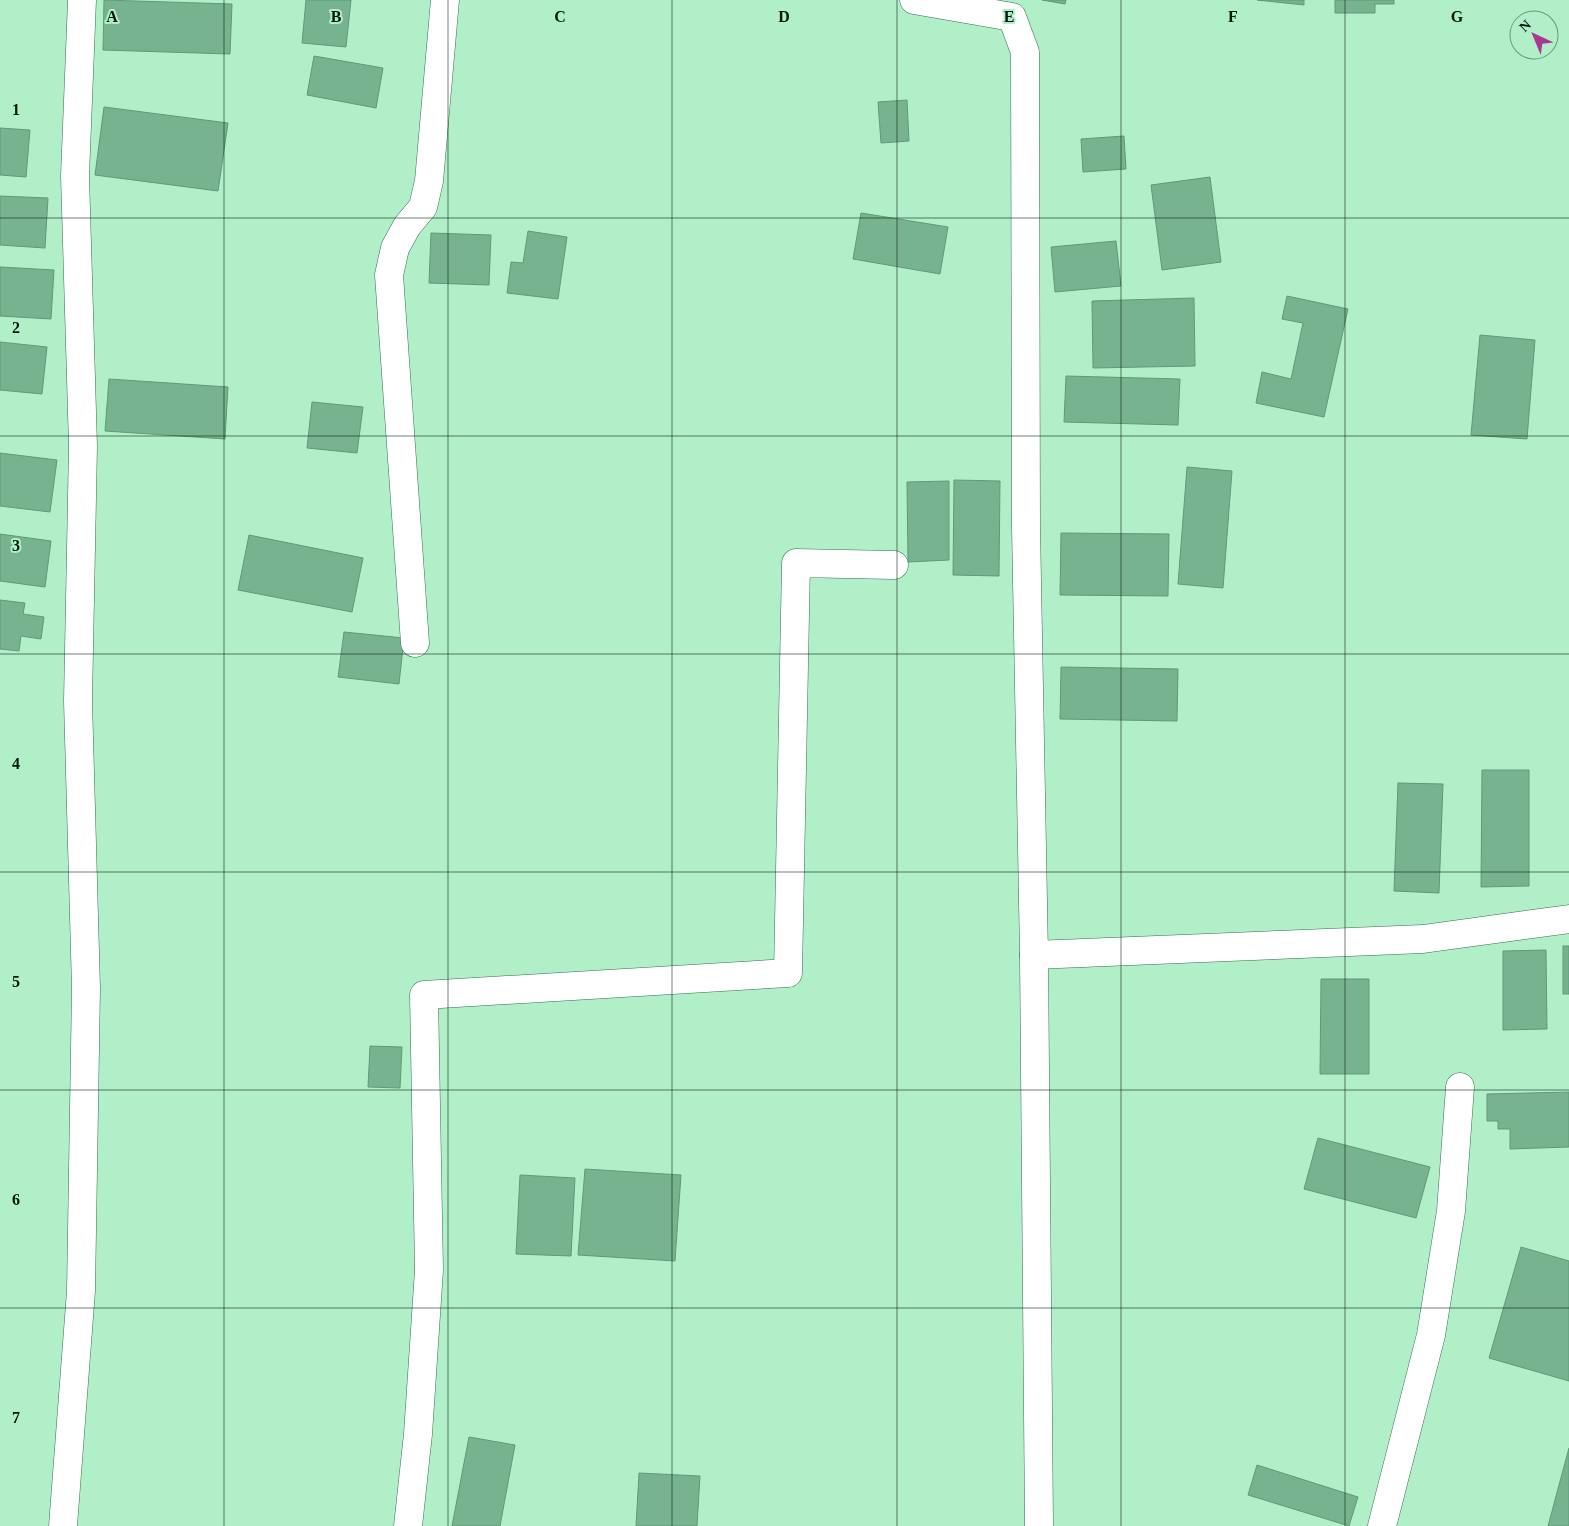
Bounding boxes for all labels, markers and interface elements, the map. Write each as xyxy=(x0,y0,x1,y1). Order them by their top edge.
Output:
text: A xyxy=(106,8,118,25)
text: B xyxy=(331,8,342,25)
text: C xyxy=(554,8,566,25)
text: D xyxy=(778,8,790,25)
text: E xyxy=(1004,8,1014,25)
text: F xyxy=(1228,8,1238,25)
text: G xyxy=(1451,8,1464,25)
north arrow xyxy=(1509,10,1559,60)
text: N xyxy=(1516,17,1534,35)
text: 1 xyxy=(12,101,20,118)
text: 2 xyxy=(12,319,20,336)
text: 3 xyxy=(12,537,20,554)
text: 4 xyxy=(12,755,20,772)
text: 5 xyxy=(12,973,20,990)
text: 6 xyxy=(12,1191,20,1208)
text: 7 xyxy=(12,1409,20,1426)

